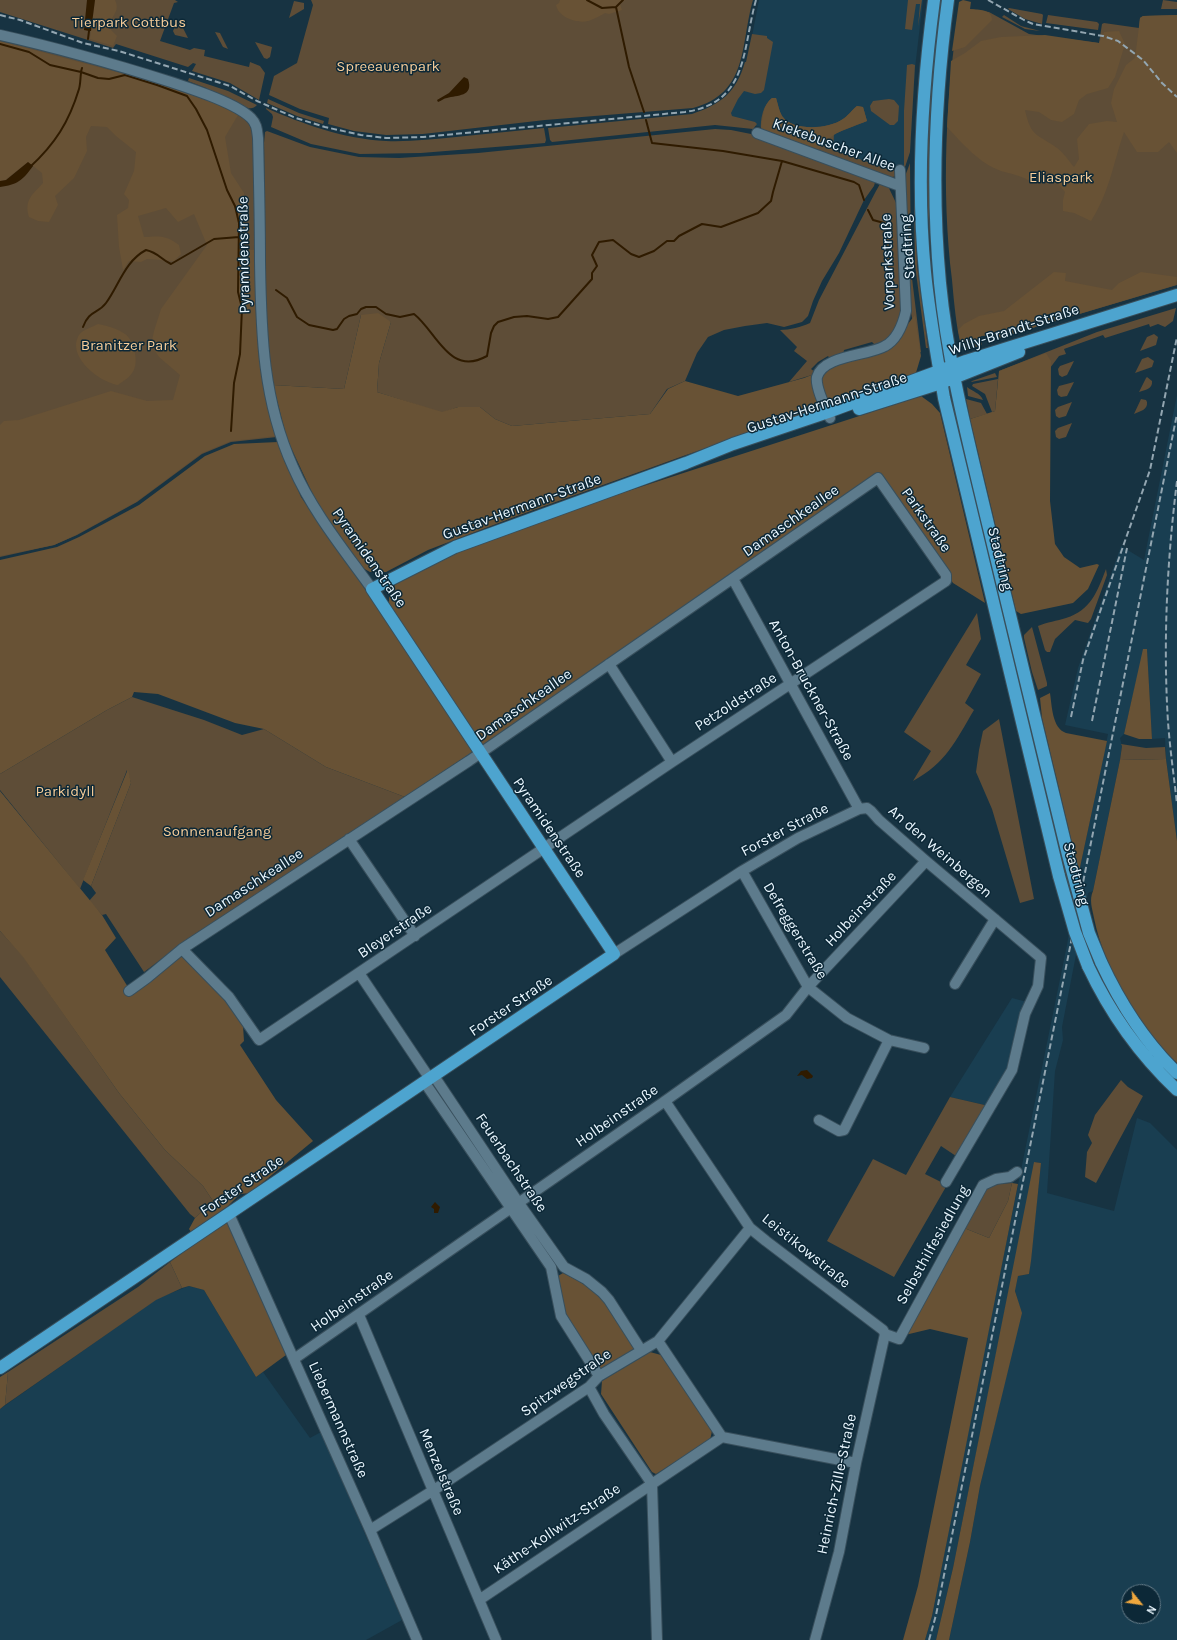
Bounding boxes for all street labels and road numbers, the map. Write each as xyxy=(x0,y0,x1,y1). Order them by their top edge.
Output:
street label: Kiekebuscher Allee xyxy=(770,114,898,176)
street label: Pyramidenstraße xyxy=(234,196,254,314)
street label: Vorparkstraße xyxy=(877,213,899,311)
street label: Stadtring xyxy=(897,214,919,280)
street label: Willy-Brandt-Straße xyxy=(947,300,1081,360)
street label: Gustav-Hermann-Straße xyxy=(745,369,909,437)
street label: Gustav-Hermann-Straße xyxy=(440,470,604,544)
street label: Damaschkeallee xyxy=(739,481,843,561)
street label: Parkstraße xyxy=(897,484,955,556)
street label: Pyramidenstraße xyxy=(328,505,410,611)
street label: Stadtring xyxy=(983,525,1017,593)
street label: Anton-Bruckner-Straße xyxy=(765,616,857,764)
street label: Damaschkeallee xyxy=(472,665,576,745)
street label: Petzoldstraße xyxy=(692,669,780,735)
street label: Pyramidenstraße xyxy=(509,774,589,882)
street label: Forster Straße xyxy=(738,799,832,861)
street label: An den Weinbergen xyxy=(884,802,996,902)
street label: Stadtring xyxy=(1059,840,1093,908)
street label: Damaschkeallee xyxy=(202,845,306,921)
street label: Holbeinstraße xyxy=(821,868,901,950)
street label: Defreggerstraße xyxy=(759,879,831,983)
street label: Bleyerstraße xyxy=(355,900,435,962)
street label: Forster Straße xyxy=(466,972,556,1040)
street label: Holbeinstraße xyxy=(572,1081,662,1151)
street label: Feuerbachstraße xyxy=(471,1110,551,1216)
street label: Forster Straße xyxy=(197,1152,287,1220)
street label: Selbsthilfesiedlung xyxy=(893,1182,973,1308)
street label: Leistikowstraße xyxy=(758,1210,854,1292)
street label: Holbeinstraße xyxy=(307,1266,397,1336)
street label: Spitzwegstraße xyxy=(517,1345,615,1421)
street label: Liebermannstraße xyxy=(304,1359,372,1481)
street label: Heinrich-Zille-Straße xyxy=(813,1412,861,1556)
street label: Menzelstraße xyxy=(415,1426,467,1518)
street label: Käthe-Kollwitz-Straße xyxy=(490,1480,624,1578)

